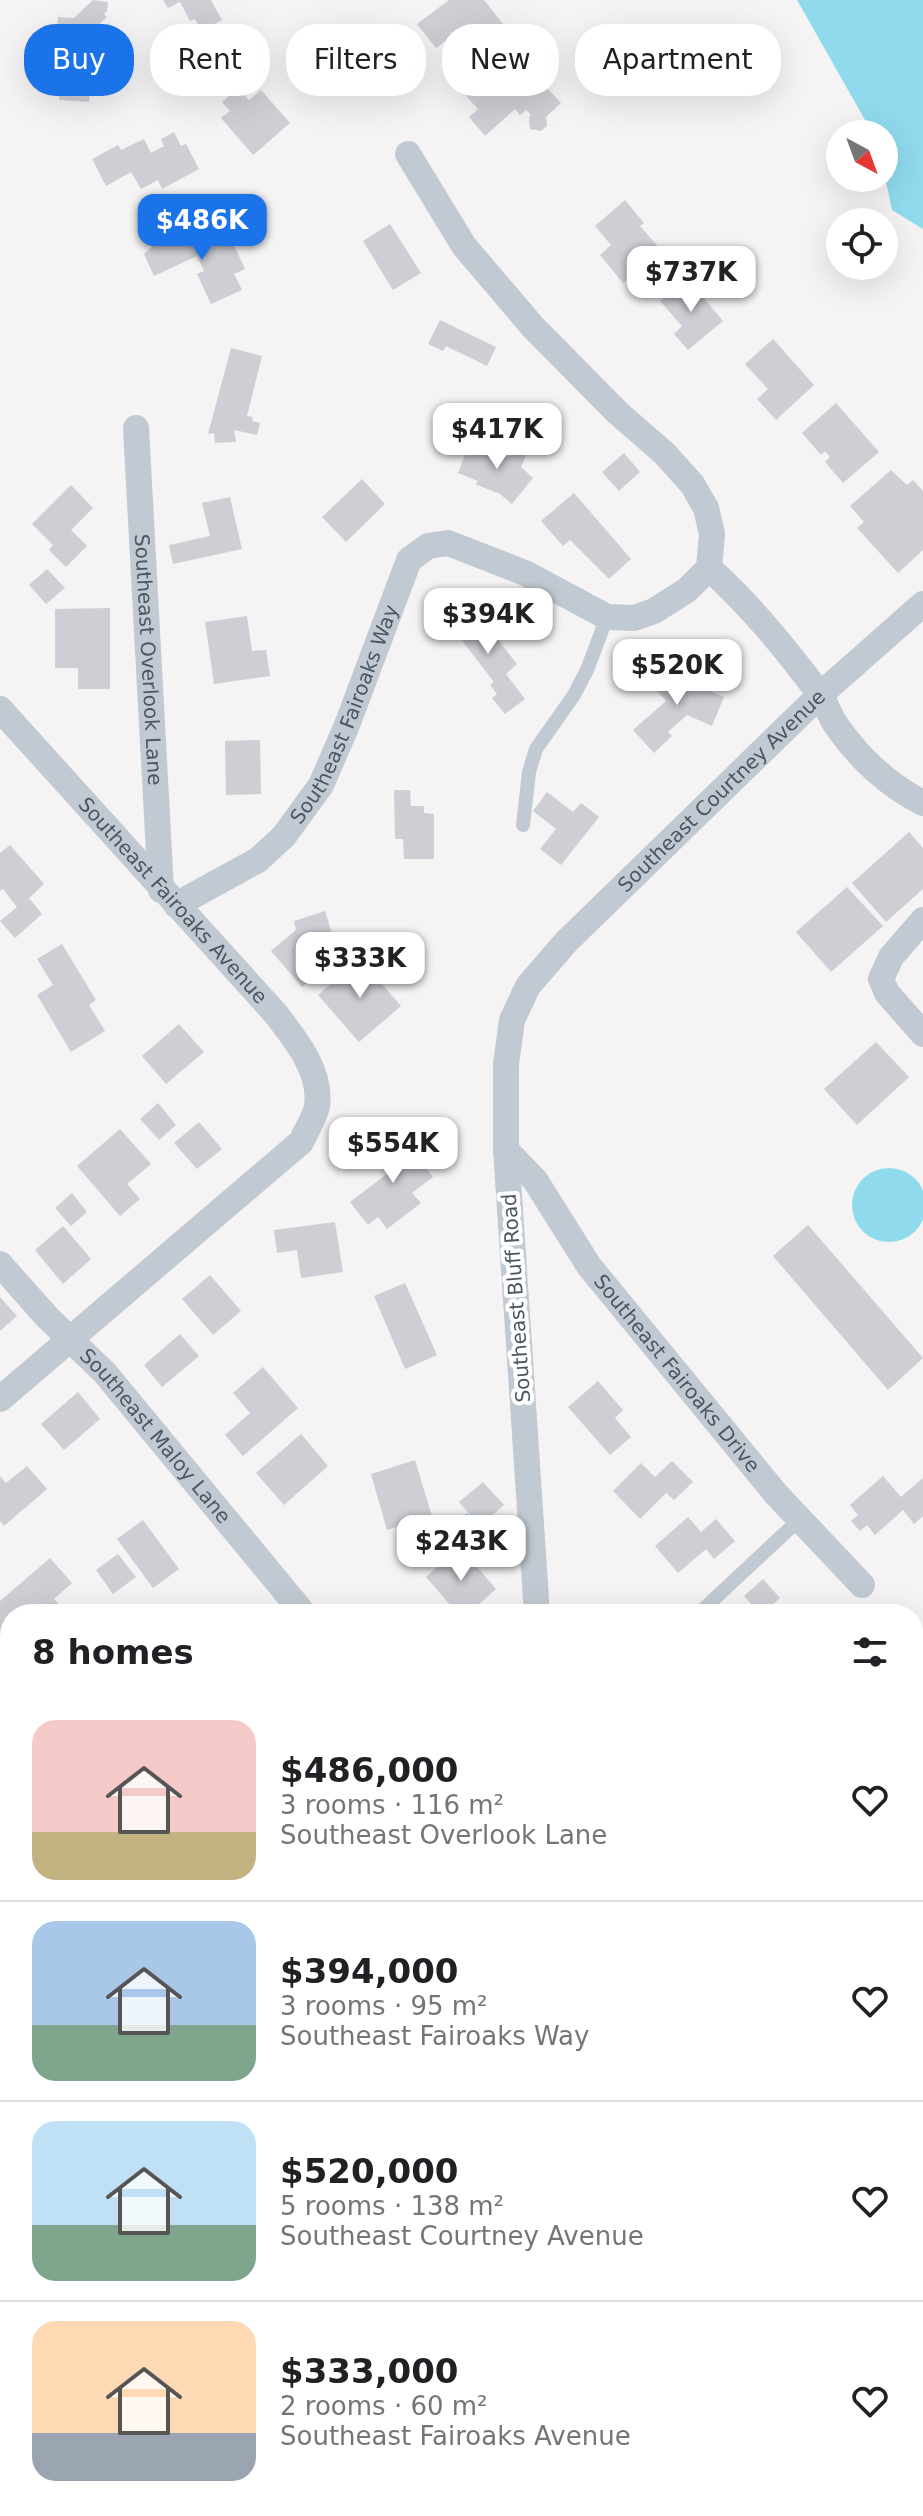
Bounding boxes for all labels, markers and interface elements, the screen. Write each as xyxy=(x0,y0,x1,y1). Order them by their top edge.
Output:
chip: Buy xyxy=(24,24,134,96)
chip: Rent xyxy=(150,24,270,96)
chip: Filters xyxy=(286,24,426,96)
chip: New xyxy=(442,24,559,96)
chip: Apartment xyxy=(575,24,781,96)
north arrow xyxy=(826,120,898,192)
map controls xyxy=(826,120,898,280)
pin: $486K xyxy=(146,194,258,262)
text: $486K xyxy=(156,205,248,235)
button: locate xyxy=(826,208,898,280)
pin: $737K xyxy=(635,246,747,314)
text: $737K xyxy=(645,257,737,287)
pin: $417K xyxy=(441,403,553,471)
text: $417K xyxy=(451,414,543,444)
street label: Southeast Overlook Lane xyxy=(130,533,167,786)
pin: $394K xyxy=(432,588,544,656)
text: $394K xyxy=(442,599,534,629)
street label: Southeast Fairoaks Way xyxy=(285,601,403,828)
pin: $520K xyxy=(621,639,733,707)
text: $520K xyxy=(631,650,723,680)
street label: Southeast Courtney Avenue xyxy=(613,685,830,897)
street label: Southeast Fairoaks Avenue xyxy=(74,792,273,1008)
pin: $333K xyxy=(304,932,416,1000)
text: $333K xyxy=(314,943,406,973)
pin: $554K xyxy=(337,1117,449,1185)
text: $554K xyxy=(347,1128,439,1158)
street label: Southeast Bluff Road xyxy=(497,1193,535,1403)
street label: Southeast Fairoaks Drive xyxy=(589,1269,765,1477)
street label: Southeast Maloy Lane xyxy=(75,1343,236,1528)
pin: $243K xyxy=(405,1515,517,1583)
text: $243K xyxy=(415,1526,507,1556)
icon: filters xyxy=(848,1630,892,1674)
text: 8 homes xyxy=(32,1632,194,1672)
text: $486,000 xyxy=(280,1750,459,1790)
icon: home xyxy=(96,1752,192,1848)
icon: heart xyxy=(848,1778,892,1822)
text: 3 rooms · 116 m² xyxy=(280,1790,504,1820)
text: Southeast Overlook Lane xyxy=(280,1820,607,1850)
text: $394,000 xyxy=(280,1951,459,1991)
icon: home xyxy=(96,1953,192,2049)
icon: heart xyxy=(848,1979,892,2023)
text: 3 rooms · 95 m² xyxy=(280,1991,488,2021)
text: Southeast Fairoaks Way xyxy=(280,2021,589,2051)
text: $520,000 xyxy=(280,2151,459,2191)
icon: home xyxy=(96,2153,192,2249)
icon: heart xyxy=(848,2179,892,2223)
text: 5 rooms · 138 m² xyxy=(280,2191,504,2221)
text: Southeast Courtney Avenue xyxy=(280,2221,644,2251)
text: $333,000 xyxy=(280,2351,459,2391)
icon: home xyxy=(96,2353,192,2449)
icon: heart xyxy=(848,2379,892,2423)
text: 2 rooms · 60 m² xyxy=(280,2391,488,2421)
text: Southeast Fairoaks Avenue xyxy=(280,2421,631,2451)

